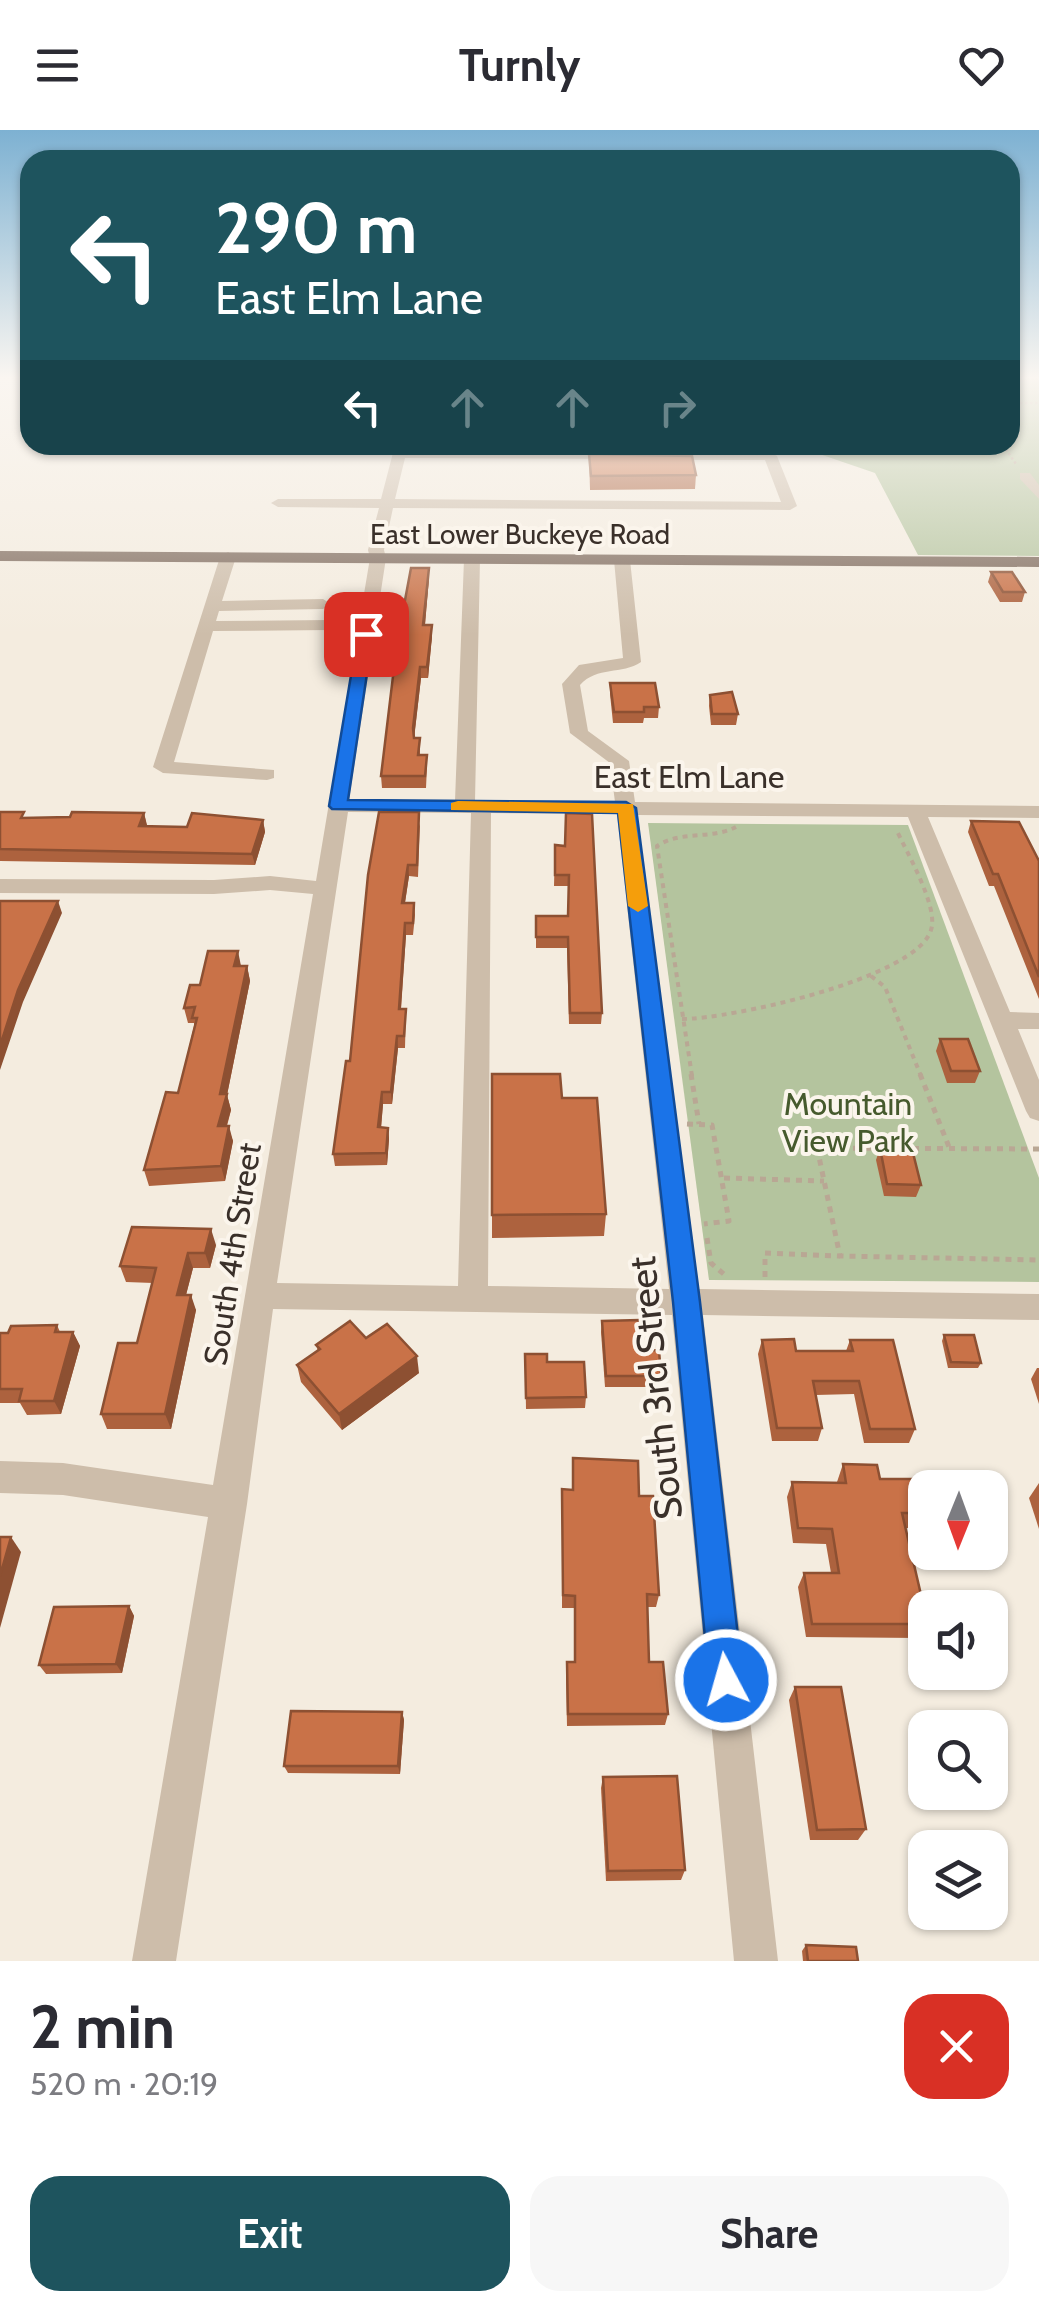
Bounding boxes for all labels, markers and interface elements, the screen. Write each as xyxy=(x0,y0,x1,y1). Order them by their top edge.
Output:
icon: menu xyxy=(30,38,85,93)
text: Turnly xyxy=(459,38,580,92)
icon: heart xyxy=(954,38,1009,93)
text: 290 m xyxy=(215,185,417,271)
icon: left xyxy=(50,190,180,320)
text: East Elm Lane xyxy=(215,271,483,325)
icon: left xyxy=(335,380,390,435)
icon: ahead xyxy=(440,380,495,435)
icon: ahead xyxy=(545,380,600,435)
icon: right xyxy=(650,380,705,435)
street label: East Lower Buckeye Road xyxy=(370,517,670,551)
pin xyxy=(324,592,409,677)
icon: arrive xyxy=(339,607,394,662)
street label: East Elm Lane xyxy=(594,757,784,796)
park label: Mountain View Park xyxy=(782,1084,915,1160)
street label: South 4th Street xyxy=(195,1140,269,1368)
street label: South 3rd Street xyxy=(618,1254,692,1522)
north arrow xyxy=(908,1470,1008,1570)
map controls xyxy=(908,1470,1008,1930)
button: sound xyxy=(908,1590,1008,1690)
position arrow xyxy=(674,1628,778,1732)
button: search xyxy=(908,1710,1008,1810)
button: layers xyxy=(908,1830,1008,1930)
text: 2 min xyxy=(30,1990,175,2063)
button: close xyxy=(904,1994,1009,2099)
text: 520 m · 20:19 xyxy=(30,2064,218,2103)
button: Exit xyxy=(30,2176,510,2291)
button: Share xyxy=(530,2176,1009,2291)

